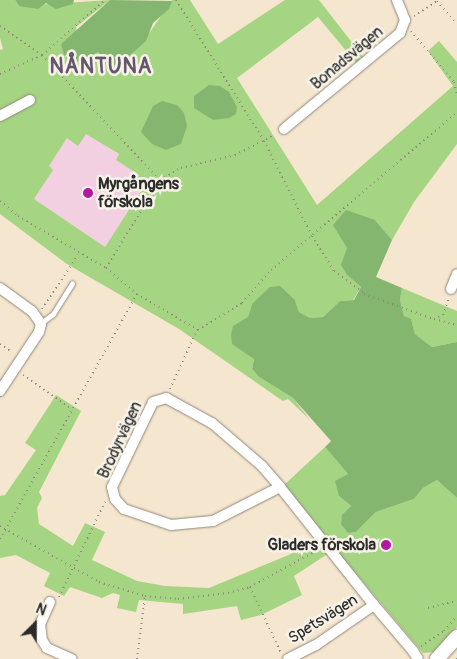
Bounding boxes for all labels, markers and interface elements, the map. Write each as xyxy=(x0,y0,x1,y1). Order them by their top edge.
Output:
street label: Bonadsvägen xyxy=(307,22,387,94)
district label: NÅNTUNA xyxy=(49,54,153,80)
place label: Myrgångens förskola xyxy=(98,174,179,212)
marker: Myrgångens förskola xyxy=(82,187,94,199)
street label: Brodyrvägen xyxy=(94,398,146,482)
place label: Gladers förskola xyxy=(267,535,376,555)
marker: Gladers förskola xyxy=(380,539,392,551)
street label: Spetsvägen xyxy=(285,590,361,648)
north arrow xyxy=(10,599,60,649)
text: N xyxy=(33,600,49,619)

